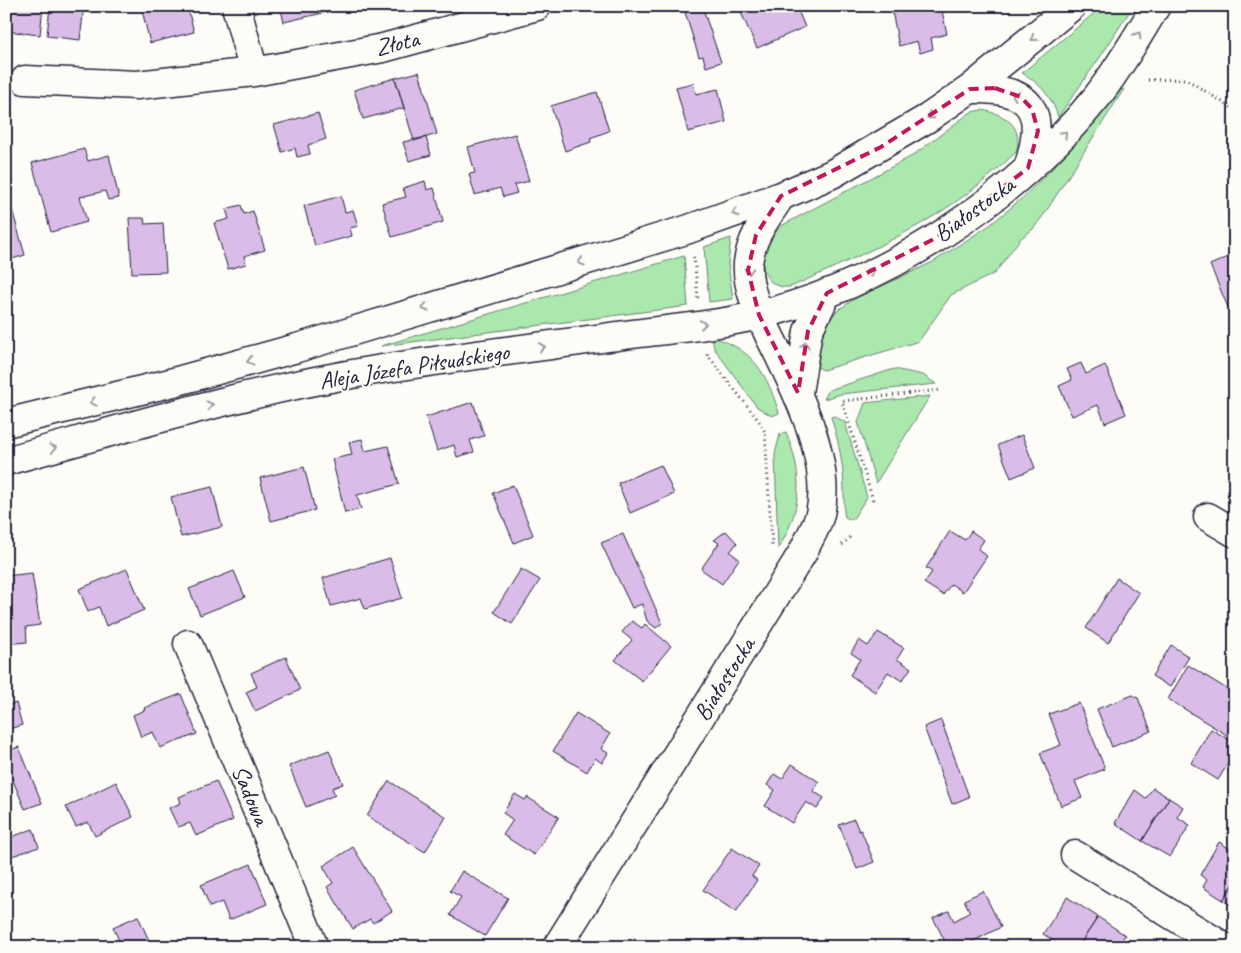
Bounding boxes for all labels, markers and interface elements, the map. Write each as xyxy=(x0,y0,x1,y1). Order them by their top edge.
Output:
street label: Złota xyxy=(372,23,423,63)
one-way arrow xyxy=(1132,31,1142,40)
one-way arrow xyxy=(1031,32,1040,41)
one-way arrow xyxy=(1011,91,1020,102)
one-way arrow xyxy=(926,110,935,120)
one-way arrow xyxy=(1058,131,1067,140)
street label: Białostocka xyxy=(928,168,1022,248)
one-way arrow xyxy=(732,207,740,217)
one-way arrow xyxy=(577,256,585,266)
one-way arrow xyxy=(743,267,754,275)
one-way arrow xyxy=(866,268,875,279)
one-way arrow xyxy=(421,303,430,313)
one-way arrow xyxy=(699,320,707,330)
street label: Aleja Józefa Piłsudskiego xyxy=(317,336,512,396)
one-way arrow xyxy=(799,340,810,349)
one-way arrow xyxy=(538,342,546,353)
one-way arrow xyxy=(246,355,255,366)
one-way arrow xyxy=(88,396,97,407)
one-way arrow xyxy=(205,400,213,410)
one-way arrow xyxy=(49,443,57,453)
street label: Białostocka xyxy=(687,630,762,726)
street label: Sadowa xyxy=(225,761,278,831)

